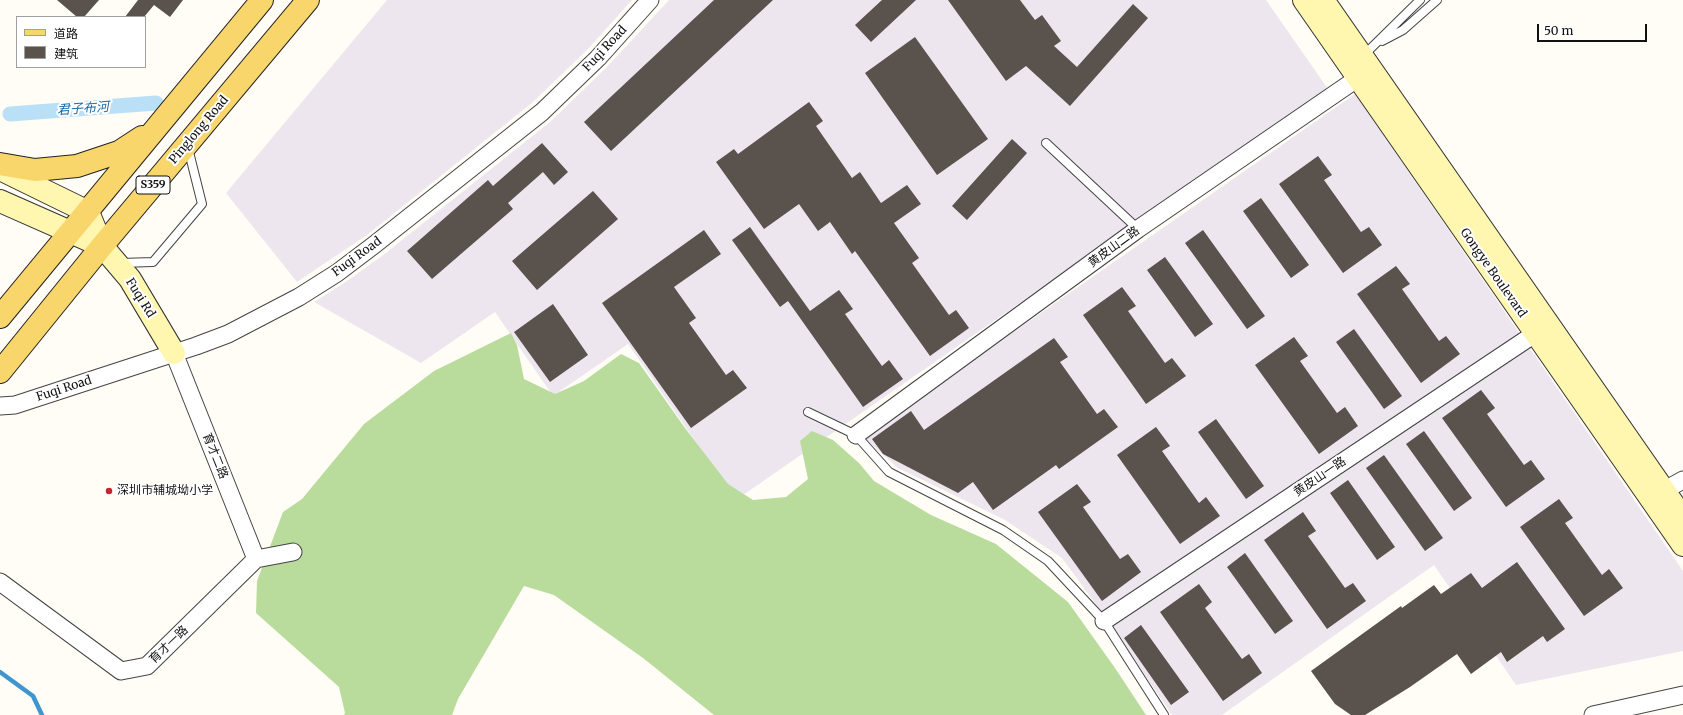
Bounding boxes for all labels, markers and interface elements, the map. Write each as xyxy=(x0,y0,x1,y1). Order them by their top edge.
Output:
legend xyxy=(16,16,146,68)
scale bar xyxy=(1539,16,1649,42)
street label: Fuqi Road xyxy=(580,23,630,75)
text: 50 m xyxy=(1544,23,1573,38)
text: 道路 xyxy=(54,26,78,41)
text: 建筑 xyxy=(54,46,78,61)
street label: Pinglong Road xyxy=(166,93,232,167)
water label: 君子布河 xyxy=(57,99,109,119)
road number: S359 xyxy=(136,176,170,194)
street label: 黄皮山二路 xyxy=(1085,224,1143,270)
street label: Gongye Boulevard xyxy=(1457,226,1529,320)
street label: Fuqi Road xyxy=(329,234,385,280)
street label: Fuqi Rd xyxy=(122,276,158,320)
street label: Fuqi Road xyxy=(34,373,94,405)
street label: 育才二路 xyxy=(199,431,231,481)
street label: 黄皮山一路 xyxy=(1291,454,1349,500)
place label: 深圳市辅城坳小学 xyxy=(117,484,213,498)
marker: 深圳市辅城坳小学 xyxy=(104,486,114,496)
street label: 育才一路 xyxy=(147,623,191,667)

